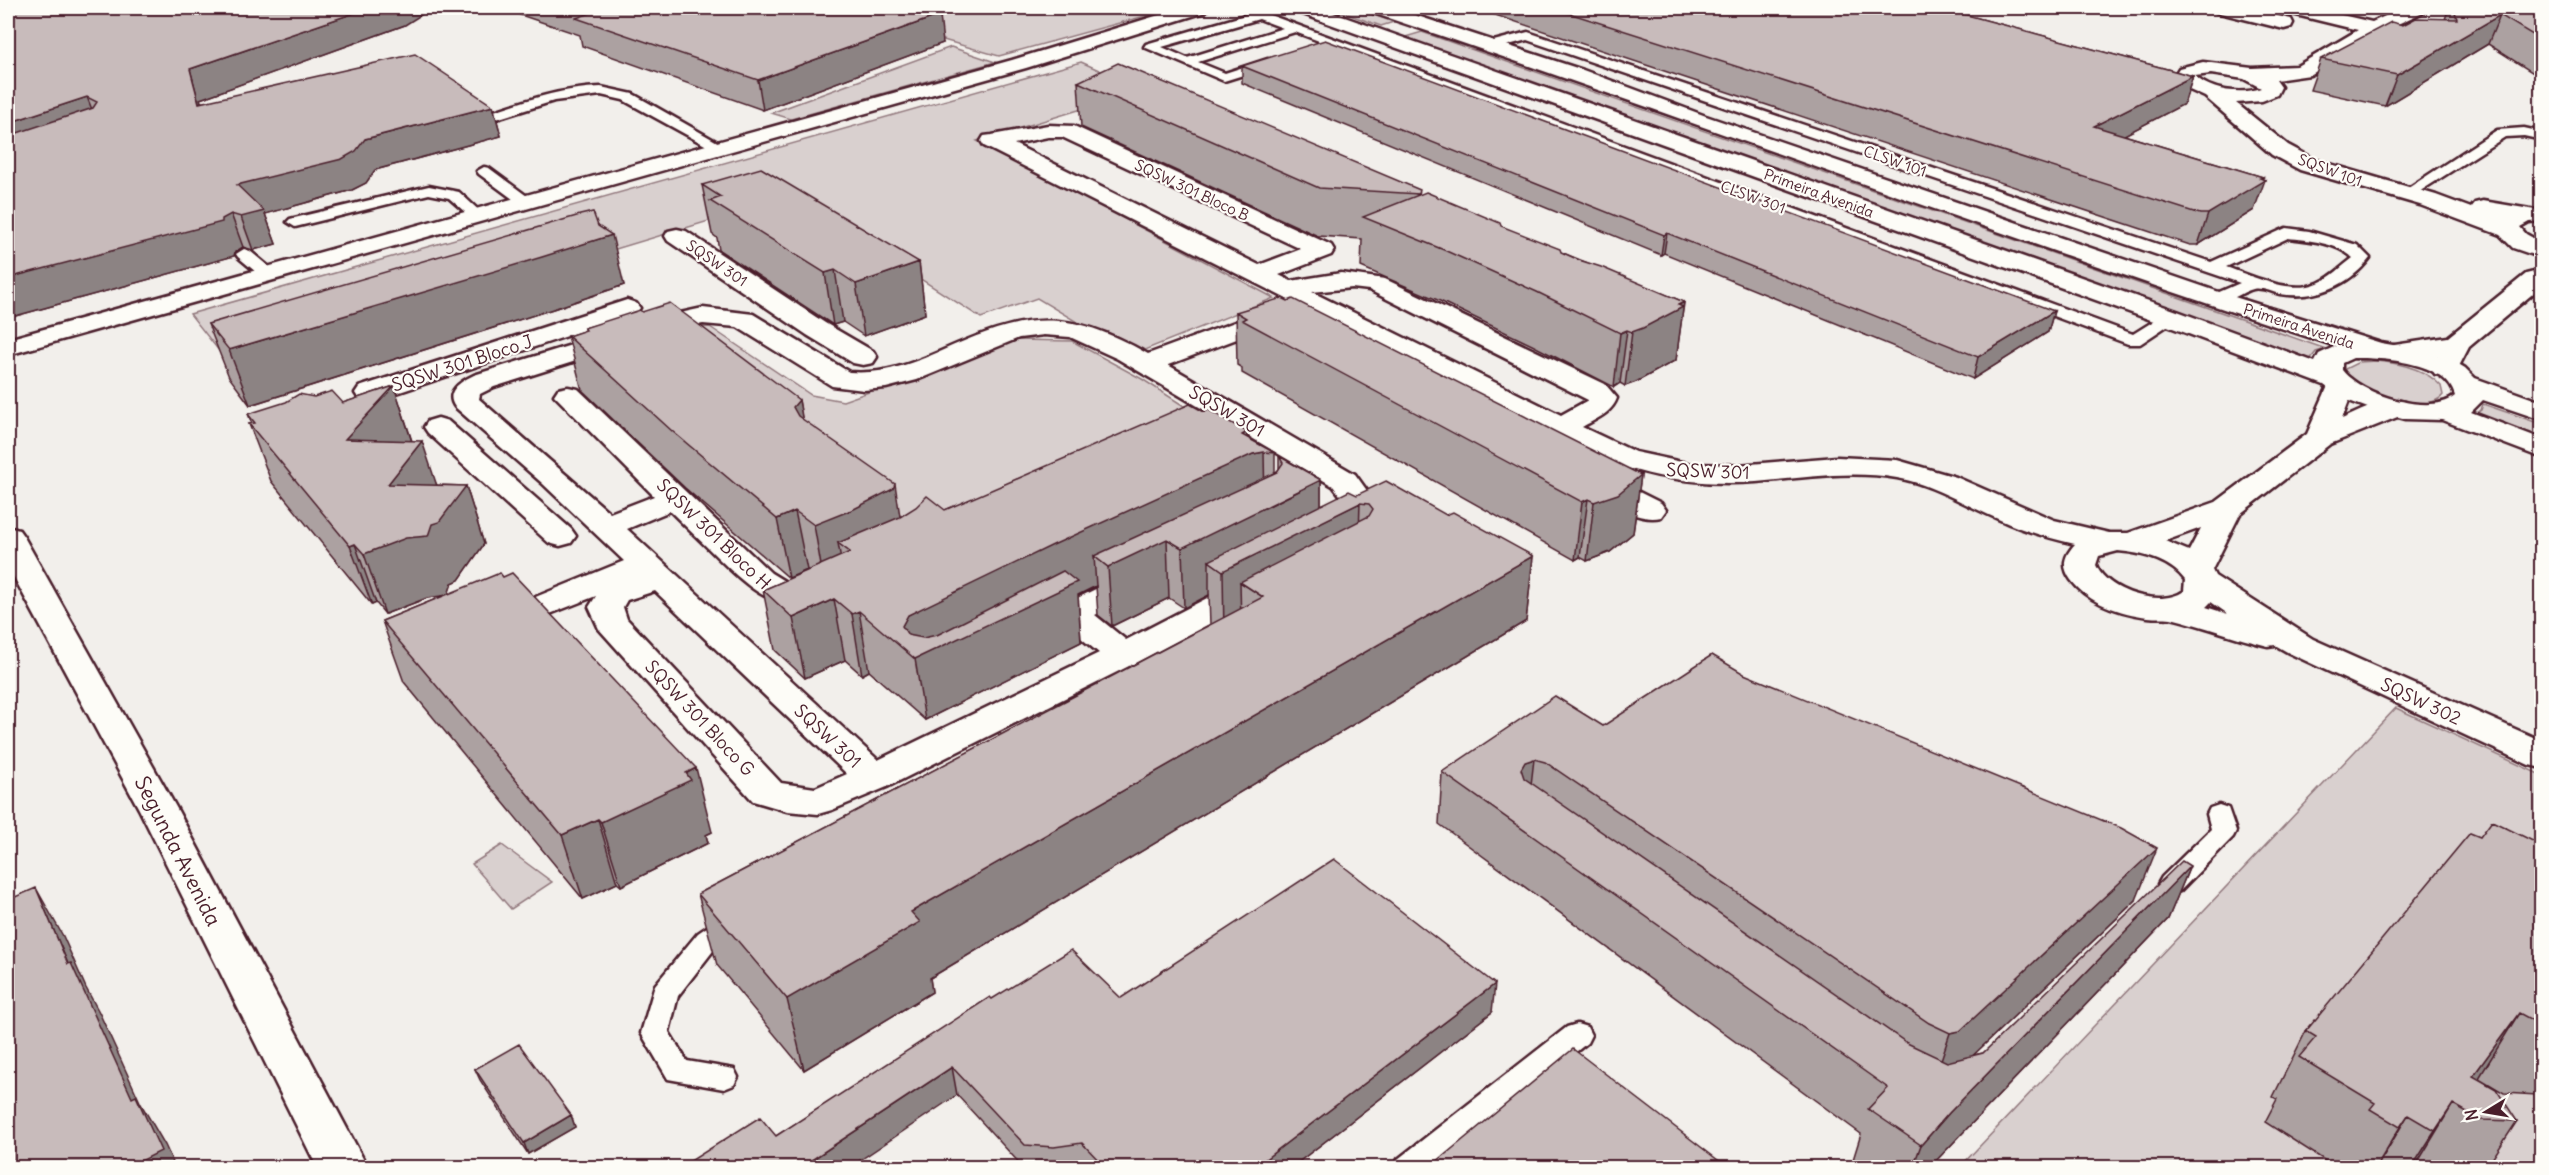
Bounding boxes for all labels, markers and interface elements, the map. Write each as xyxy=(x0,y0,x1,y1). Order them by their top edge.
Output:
street label: CLSW 101 xyxy=(1861,141,1929,181)
street label: SQSW 101 xyxy=(2295,150,2365,190)
street label: SQSW 301 Bloco B xyxy=(1132,155,1252,225)
street label: Primeira Avenida xyxy=(1761,164,1877,222)
street label: CLSW 301 xyxy=(1718,176,1788,218)
street label: SQSW 301 xyxy=(683,236,751,290)
street label: Primeira Avenida xyxy=(2241,299,2357,353)
street label: SQSW 301 Bloco J xyxy=(389,329,535,397)
street label: SQSW 301 xyxy=(1185,380,1269,442)
street label: SQSW 301 xyxy=(1666,458,1750,484)
street label: SQSW 301 Bloco H xyxy=(652,474,776,594)
street label: SQSW 301 Bloco G xyxy=(640,655,760,781)
street label: SQSW 302 xyxy=(2377,672,2465,730)
street label: SQSW 301 xyxy=(790,699,866,773)
street label: Segunda Avenida xyxy=(129,772,227,930)
north arrow xyxy=(2456,1082,2516,1142)
text: N xyxy=(2460,1108,2482,1122)

